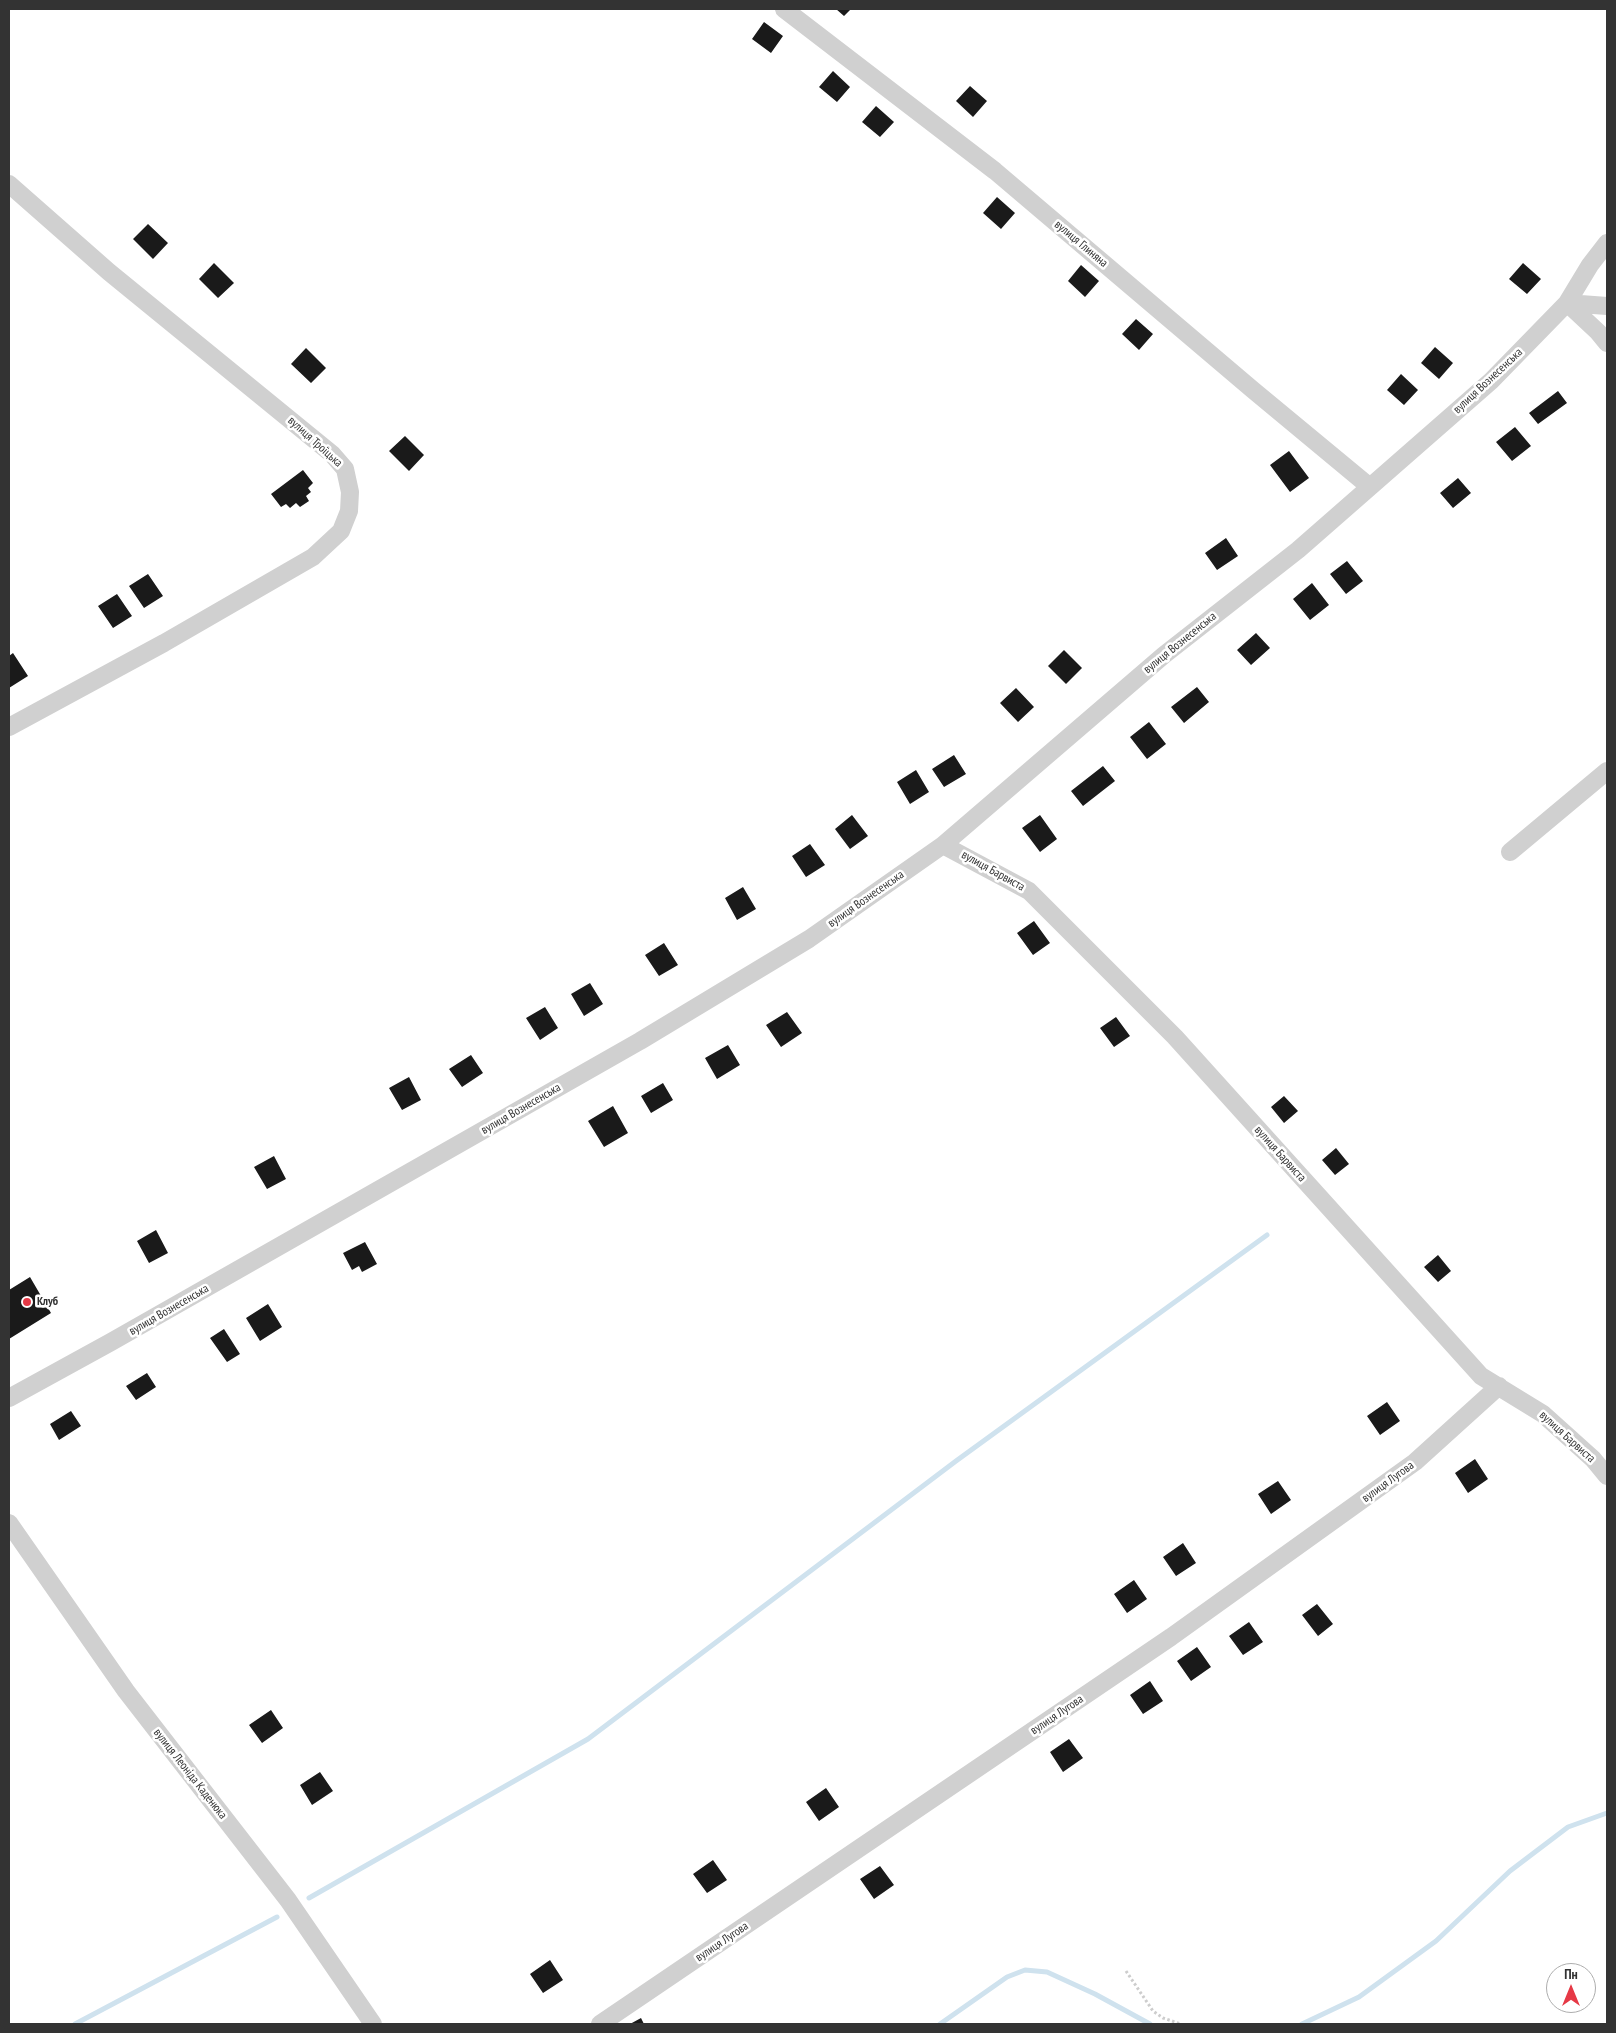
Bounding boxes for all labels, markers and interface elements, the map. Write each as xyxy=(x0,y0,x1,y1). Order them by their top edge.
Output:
street label: вулиця Глиняна xyxy=(1051,218,1111,270)
street label: вулиця Вознесенська xyxy=(1450,345,1526,417)
street label: вулиця Троїцька xyxy=(285,414,345,470)
street label: вулиця Вознесенська xyxy=(1141,609,1219,677)
street label: вулиця Барвиста xyxy=(959,848,1027,894)
street label: вулиця Вознесенська xyxy=(825,867,907,931)
street label: вулиця Вознесенська xyxy=(479,1080,563,1138)
street label: вулиця Барвиста xyxy=(1251,1123,1309,1185)
street label: вулиця Вознесенська xyxy=(127,1281,211,1339)
place label: Клуб xyxy=(37,1295,58,1309)
marker: Клуб xyxy=(21,1296,33,1308)
street label: вулиця Барвиста xyxy=(1536,1408,1598,1466)
street label: вулиця Лугова xyxy=(1359,1458,1417,1506)
street label: вулиця Лугова xyxy=(1028,1692,1086,1738)
street label: вулиця Леоніда Каденюка xyxy=(150,1726,230,1822)
street label: вулиця Лугова xyxy=(693,1919,751,1965)
north arrow xyxy=(1546,1963,1596,2013)
text: Пн xyxy=(1564,1965,1578,1983)

